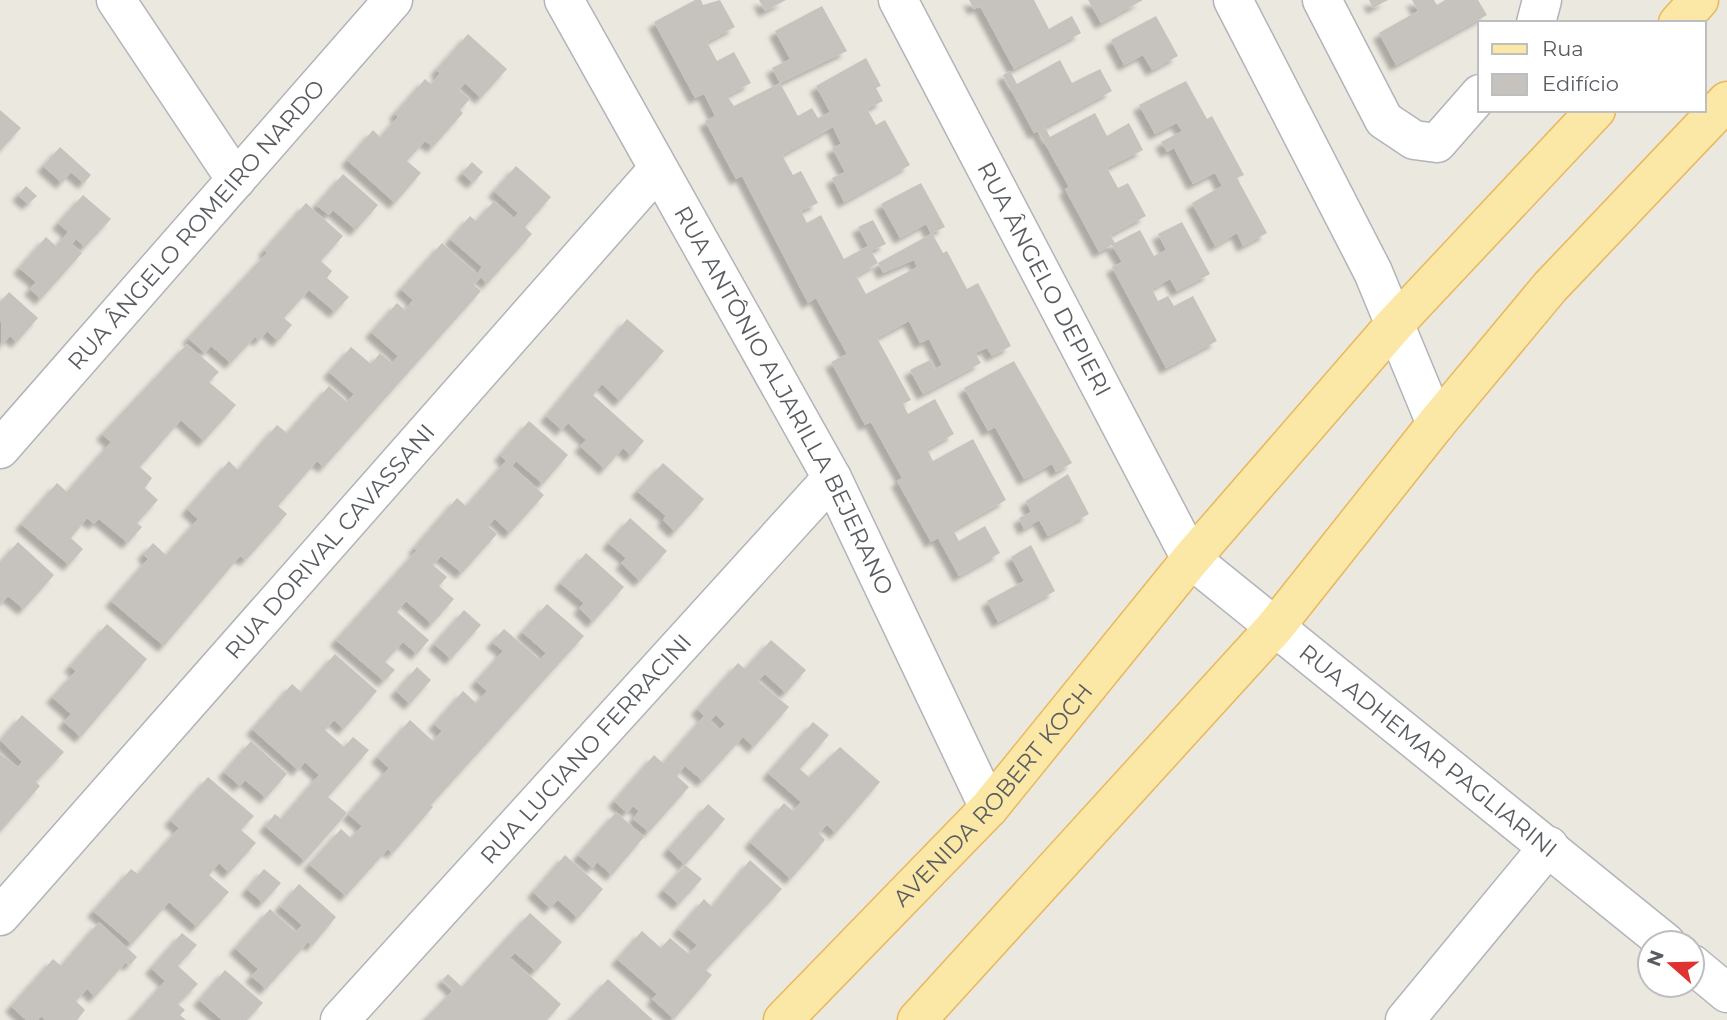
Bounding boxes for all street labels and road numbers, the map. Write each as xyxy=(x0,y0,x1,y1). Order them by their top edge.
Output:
street label: RUA ÂNGELO ROMEIRO NARDO xyxy=(62,74,331,376)
street label: RUA ÂNGELO DEPIERI xyxy=(971,157,1117,401)
street label: RUA ANTÔNIO ALJARILLA BEJERANO xyxy=(668,201,900,599)
street label: RUA DORIVAL CAVASSANI xyxy=(219,418,441,665)
street label: RUA LUCIANO FERRACINI xyxy=(475,628,697,870)
street label: RUA ADHEMAR PAGLIARINI xyxy=(1293,638,1563,863)
street label: AVENIDA ROBERT KOCH xyxy=(887,678,1098,912)

